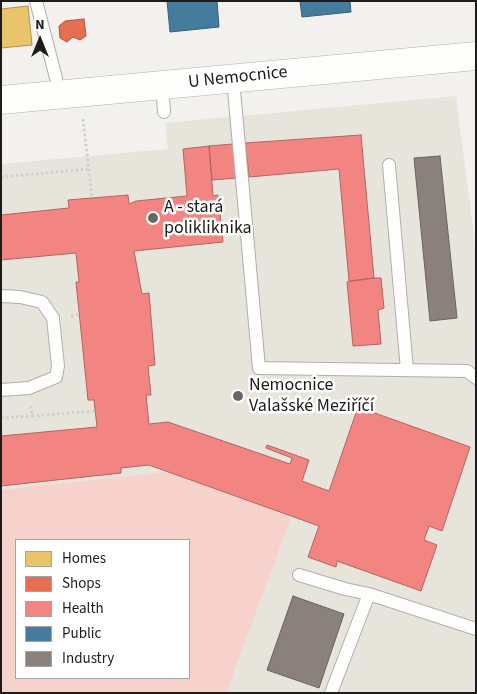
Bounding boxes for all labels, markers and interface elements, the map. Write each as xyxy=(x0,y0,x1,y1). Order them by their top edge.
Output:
north arrow xyxy=(15,15,65,65)
text: N xyxy=(35,15,45,35)
street label: U Nemocnice xyxy=(187,62,289,94)
place label: A - stará polikliknika xyxy=(164,197,252,240)
marker: A - stará polikliknika xyxy=(146,211,160,225)
place label: Nemocnice Valašské Meziříčí xyxy=(249,375,374,418)
marker: Nemocnice Valašské Meziříčí xyxy=(231,389,245,403)
legend xyxy=(15,539,190,679)
text: Homes xyxy=(62,548,106,569)
text: Shops xyxy=(62,573,101,594)
text: Health xyxy=(62,598,104,619)
text: Public xyxy=(62,623,101,644)
text: Industry xyxy=(62,648,114,669)

